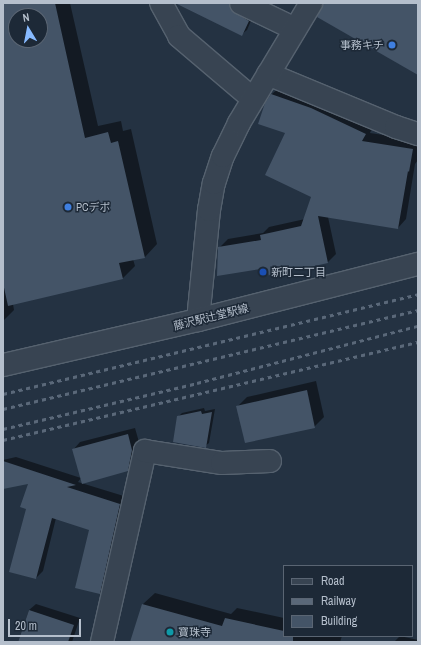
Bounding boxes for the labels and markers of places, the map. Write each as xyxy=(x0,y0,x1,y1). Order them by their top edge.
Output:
place label: 事務キチ xyxy=(340,38,384,52)
marker: 事務キチ xyxy=(387,40,397,50)
place label: PCデポ xyxy=(76,200,111,214)
marker: PCデポ xyxy=(63,202,73,212)
place label: 新町二丁目 xyxy=(271,265,326,279)
marker: 新町二丁目 xyxy=(258,267,268,277)
place label: 寶珠寺 xyxy=(178,625,211,639)
marker: 寶珠寺 xyxy=(165,627,175,637)

